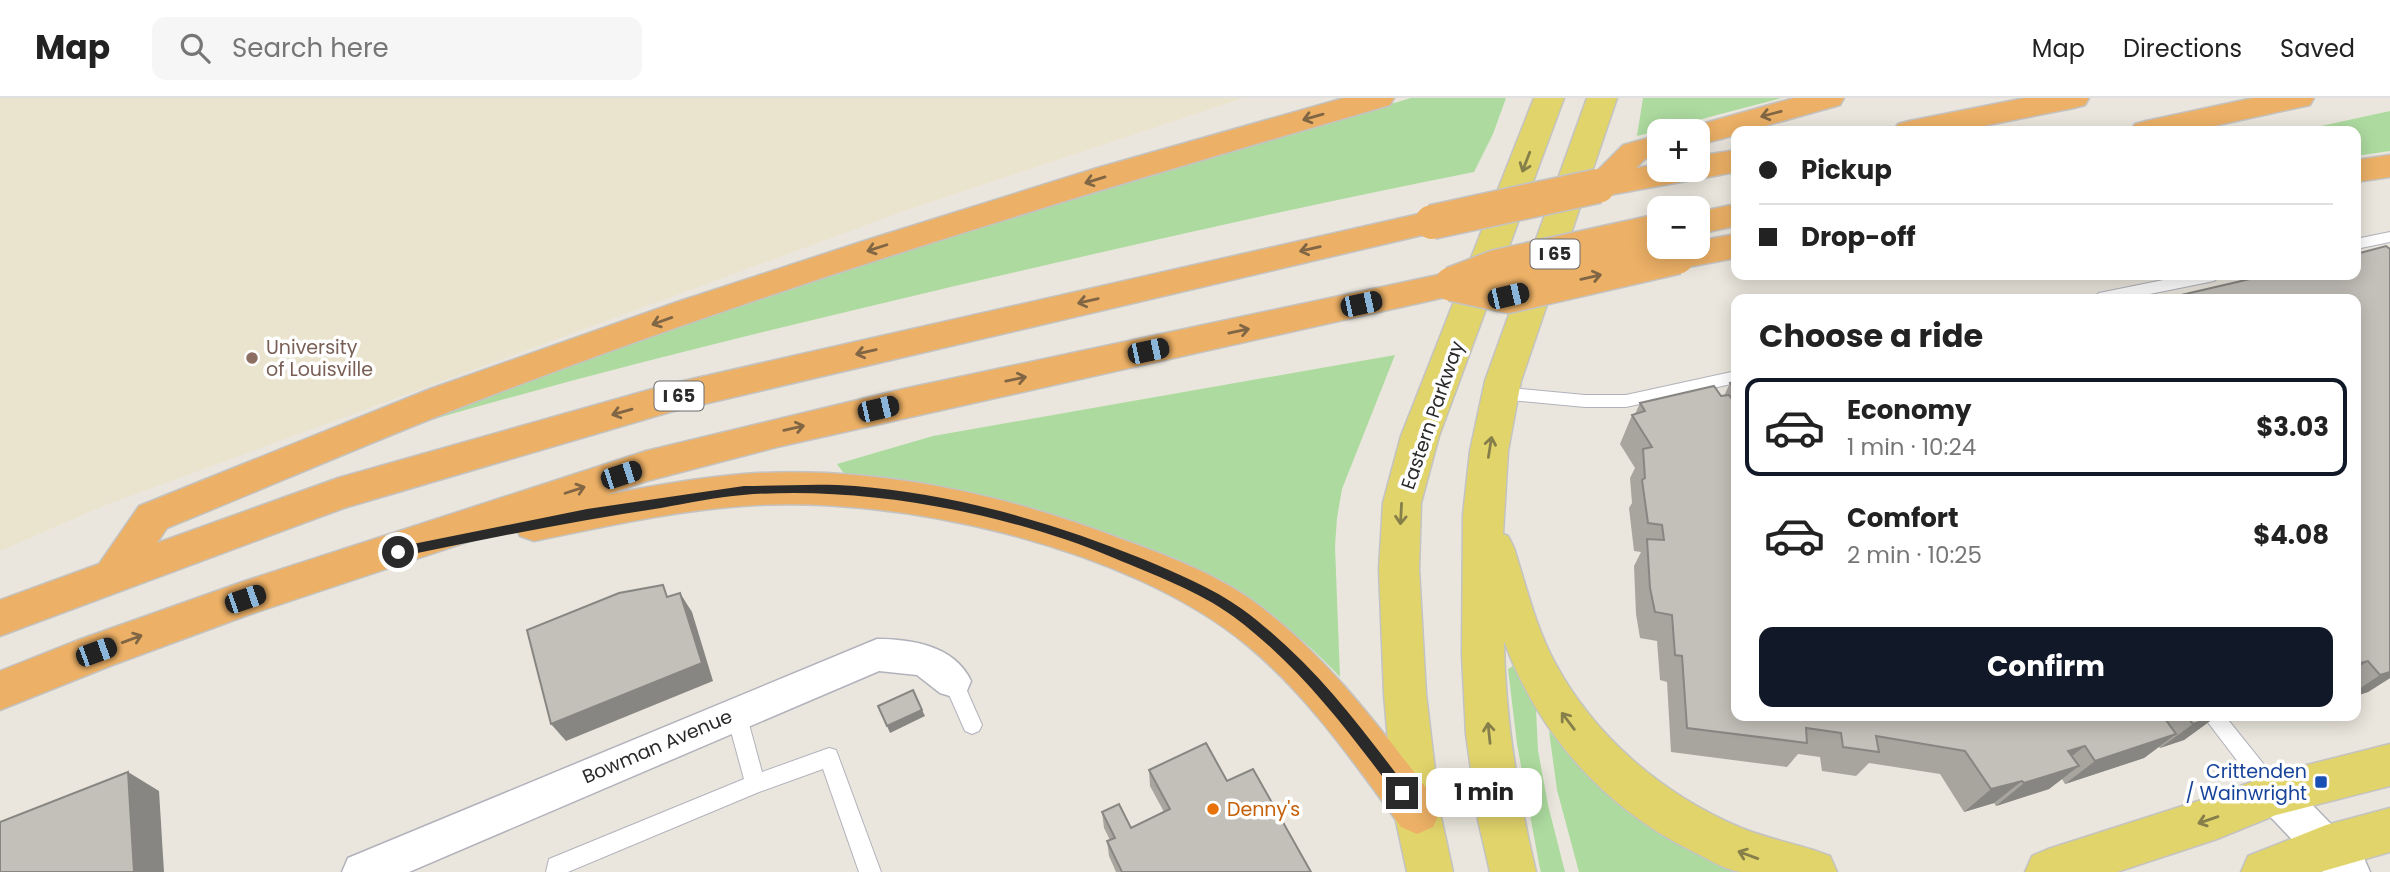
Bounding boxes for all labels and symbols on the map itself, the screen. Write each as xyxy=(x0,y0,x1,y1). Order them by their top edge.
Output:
one-way arrow xyxy=(1760,109,1782,122)
one-way arrow xyxy=(1302,111,1325,124)
one-way arrow xyxy=(1519,151,1532,173)
one-way arrow xyxy=(1084,175,1106,187)
road number: I 65 xyxy=(1530,239,1580,268)
one-way arrow xyxy=(867,243,889,256)
one-way arrow xyxy=(1299,243,1321,256)
one-way arrow xyxy=(1579,270,1602,283)
car xyxy=(1486,281,1531,311)
car xyxy=(1339,289,1384,319)
one-way arrow xyxy=(1077,294,1100,308)
one-way arrow xyxy=(651,316,673,328)
one-way arrow xyxy=(1227,324,1250,337)
place label: University of Louisville xyxy=(266,334,373,383)
car xyxy=(1126,336,1171,366)
street label: Eastern Parkway xyxy=(1394,337,1471,493)
one-way arrow xyxy=(855,346,878,359)
marker: University of Louisville xyxy=(244,350,260,366)
one-way arrow xyxy=(1004,371,1027,385)
road number: I 65 xyxy=(654,382,704,410)
car xyxy=(856,394,901,424)
one-way arrow xyxy=(611,406,633,419)
one-way arrow xyxy=(782,421,805,434)
one-way arrow xyxy=(1484,436,1497,459)
car xyxy=(598,459,645,491)
one-way arrow xyxy=(564,483,586,495)
one-way arrow xyxy=(1395,502,1408,525)
route start xyxy=(382,536,414,568)
car xyxy=(222,582,269,616)
one-way arrow xyxy=(121,632,143,644)
car xyxy=(73,635,120,669)
street label: Bowman Avenue xyxy=(578,703,736,790)
one-way arrow xyxy=(1561,712,1575,731)
one-way arrow xyxy=(1482,722,1495,744)
place label: Crittenden / Wainwright xyxy=(2185,758,2307,807)
callout: 1 min xyxy=(1426,768,1542,818)
marker: Crittenden / Wainwright xyxy=(2313,774,2329,790)
route end xyxy=(1386,777,1418,809)
place label: Denny's xyxy=(1227,796,1300,823)
marker: Denny's xyxy=(1205,801,1221,817)
one-way arrow xyxy=(2197,814,2219,827)
one-way arrow xyxy=(1737,848,1759,860)

